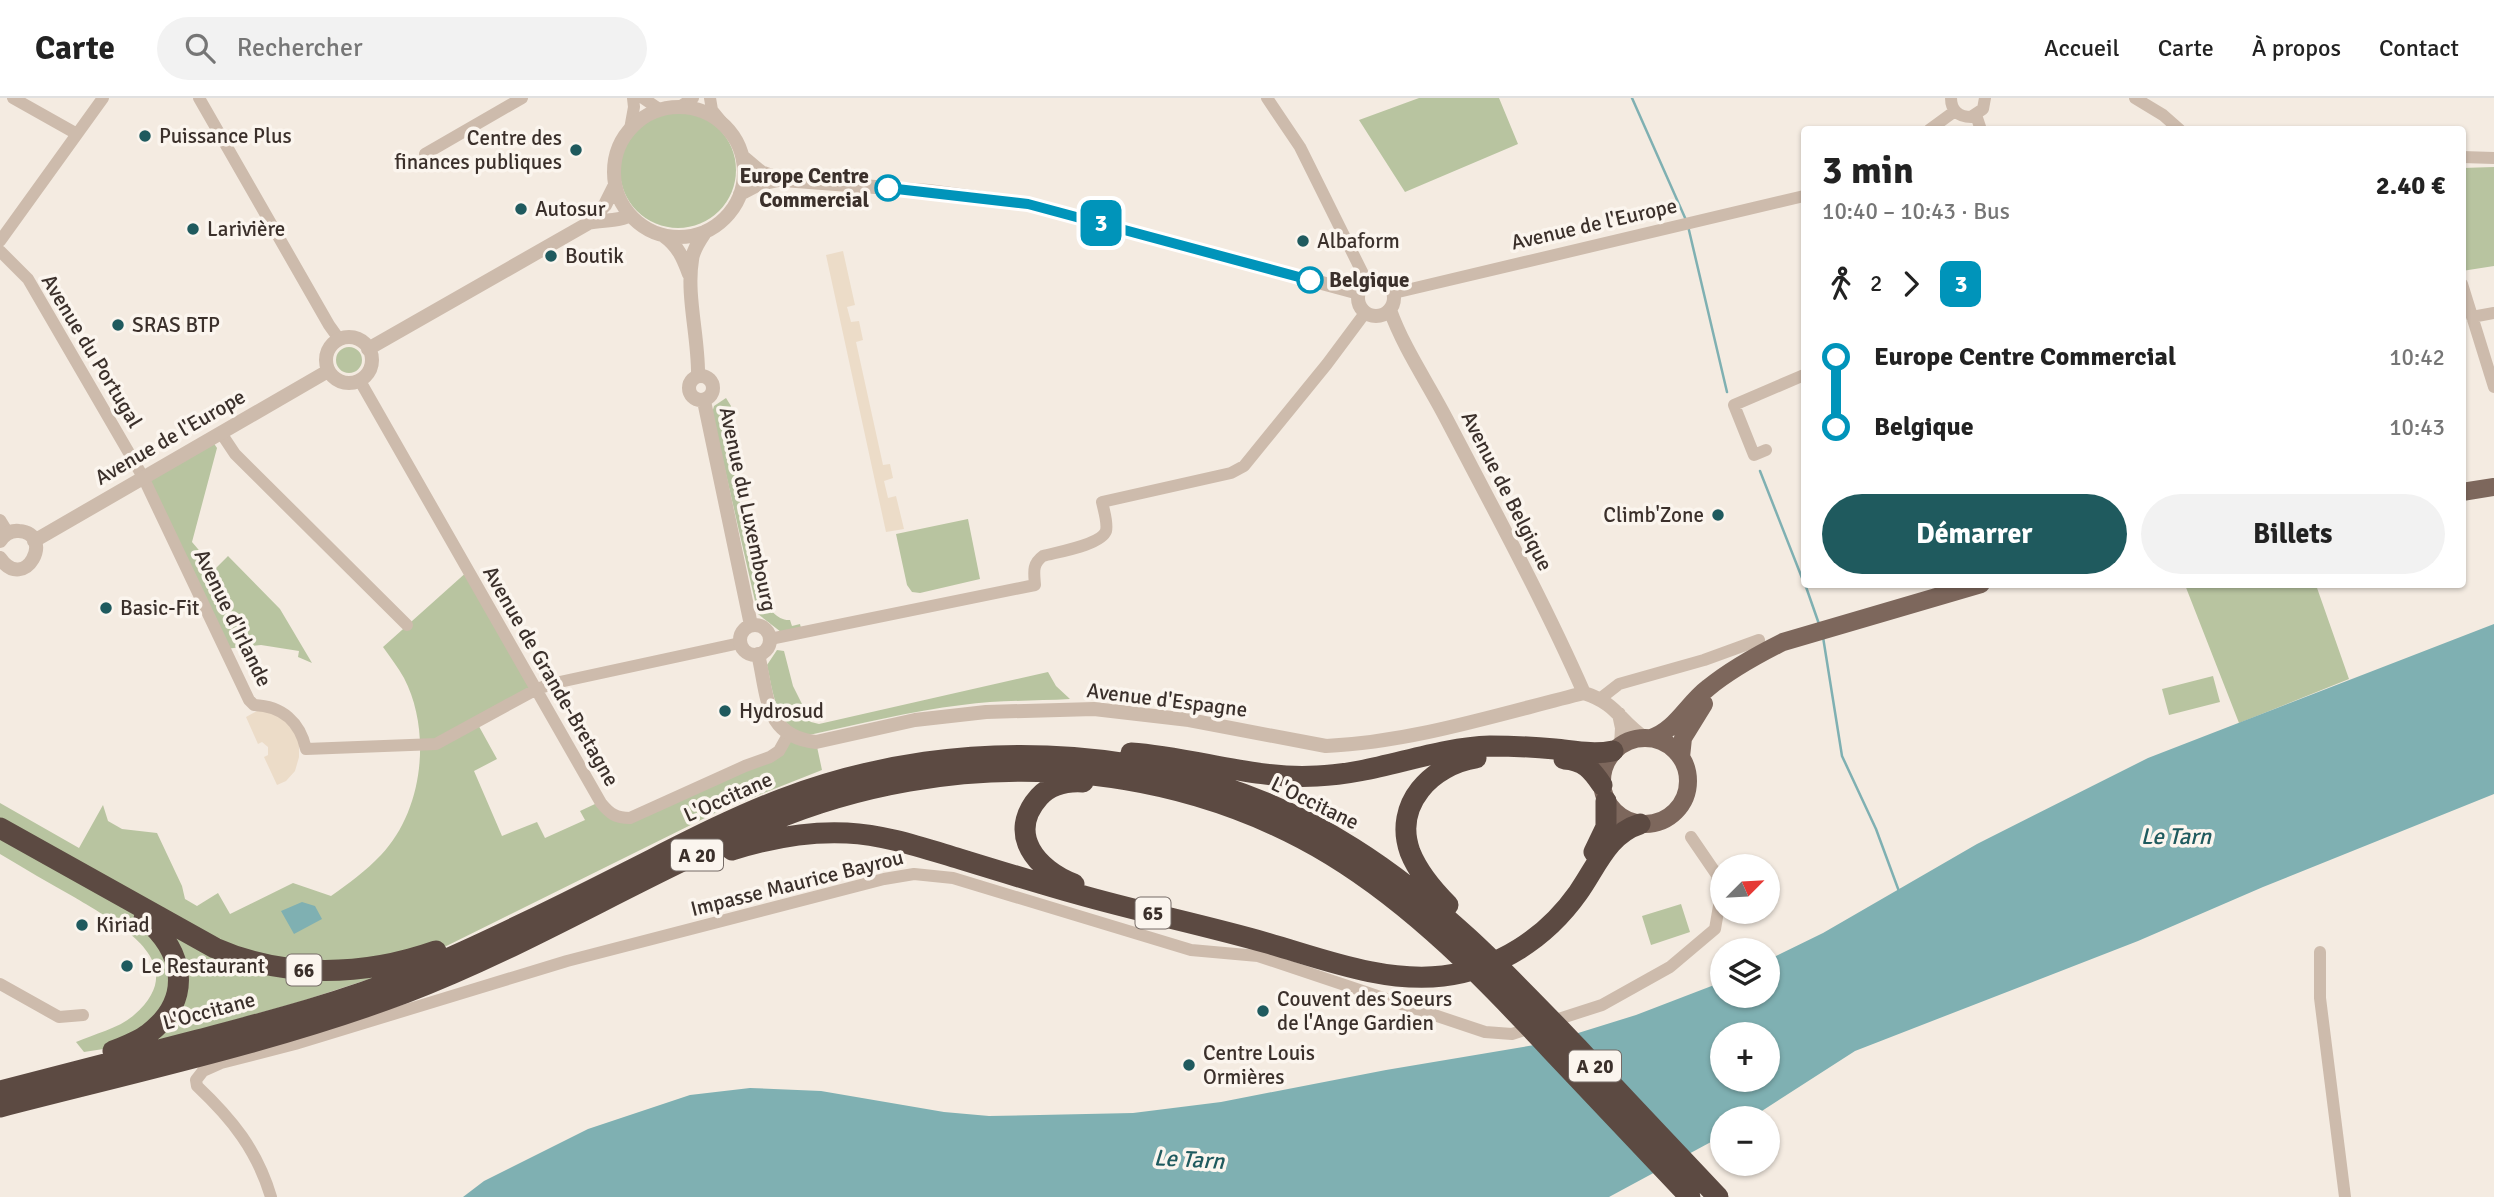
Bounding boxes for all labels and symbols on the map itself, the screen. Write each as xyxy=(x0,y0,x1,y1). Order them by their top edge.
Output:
place label: Puissance Plus xyxy=(159,123,292,149)
place label: Centre des finances publiques xyxy=(394,125,562,175)
marker: Puissance Plus xyxy=(137,128,153,144)
marker: Centre des finances publiques xyxy=(568,142,584,158)
place label: Europe Centre Commercial xyxy=(739,163,869,213)
marker: Europe Centre Commercial xyxy=(875,175,901,201)
street label: Avenue de l'Europe xyxy=(1509,192,1679,256)
place label: Autosur xyxy=(535,196,606,222)
line badge: 3 xyxy=(1078,200,1124,246)
marker: Autosur xyxy=(513,201,529,217)
place label: Larivière xyxy=(207,216,285,242)
marker: Larivière xyxy=(185,221,201,237)
place label: Albaform xyxy=(1317,228,1400,254)
marker: Albaform xyxy=(1295,233,1311,249)
place label: Boutik xyxy=(565,243,624,269)
marker: Boutik xyxy=(543,248,559,264)
marker: Belgique xyxy=(1297,267,1323,293)
place label: Belgique xyxy=(1329,267,1410,293)
street label: Avenue du Portugal xyxy=(36,269,148,433)
place label: SRAS BTP xyxy=(132,312,220,338)
marker: SRAS BTP xyxy=(110,317,126,333)
street label: Avenue de l'Europe xyxy=(90,383,250,491)
street label: Avenue du Luxembourg xyxy=(714,405,782,613)
street label: Avenue de Belgique xyxy=(1456,407,1558,575)
place label: Climb'Zone xyxy=(1603,502,1704,528)
marker: Climb'Zone xyxy=(1710,507,1726,523)
street label: Avenue d'Irlande xyxy=(189,545,277,691)
street label: Avenue de Grande-Bretagne xyxy=(477,561,625,791)
place label: Basic-Fit xyxy=(120,595,199,621)
marker: Basic-Fit xyxy=(98,600,114,616)
street label: Avenue d'Espagne xyxy=(1085,677,1249,723)
place label: Hydrosud xyxy=(739,698,824,724)
marker: Hydrosud xyxy=(717,703,733,719)
street label: L'Occitane xyxy=(680,766,776,828)
street label: L'Occitane xyxy=(1267,771,1363,835)
water label: Le Tarn xyxy=(2141,822,2213,851)
road number: A 20 xyxy=(671,840,723,870)
street label: Impasse Maurice Bayrou xyxy=(688,844,906,922)
north arrow xyxy=(1710,854,1780,924)
road number: 65 xyxy=(1136,898,1170,928)
place label: Kiriad xyxy=(96,912,150,938)
marker: Kiriad xyxy=(74,917,90,933)
place label: Le Restaurant xyxy=(141,953,265,979)
road number: 66 xyxy=(286,954,322,986)
marker: Le Restaurant xyxy=(119,958,135,974)
street label: L'Occitane xyxy=(160,986,258,1036)
place label: Couvent des Soeurs de l'Ange Gardien xyxy=(1277,986,1452,1036)
marker: Couvent des Soeurs de l'Ange Gardien xyxy=(1255,1003,1271,1019)
place label: Centre Louis Ormières xyxy=(1203,1040,1315,1090)
road number: A 20 xyxy=(1569,1050,1621,1082)
marker: Centre Louis Ormières xyxy=(1181,1057,1197,1073)
water label: Le Tarn xyxy=(1153,1143,1226,1176)

